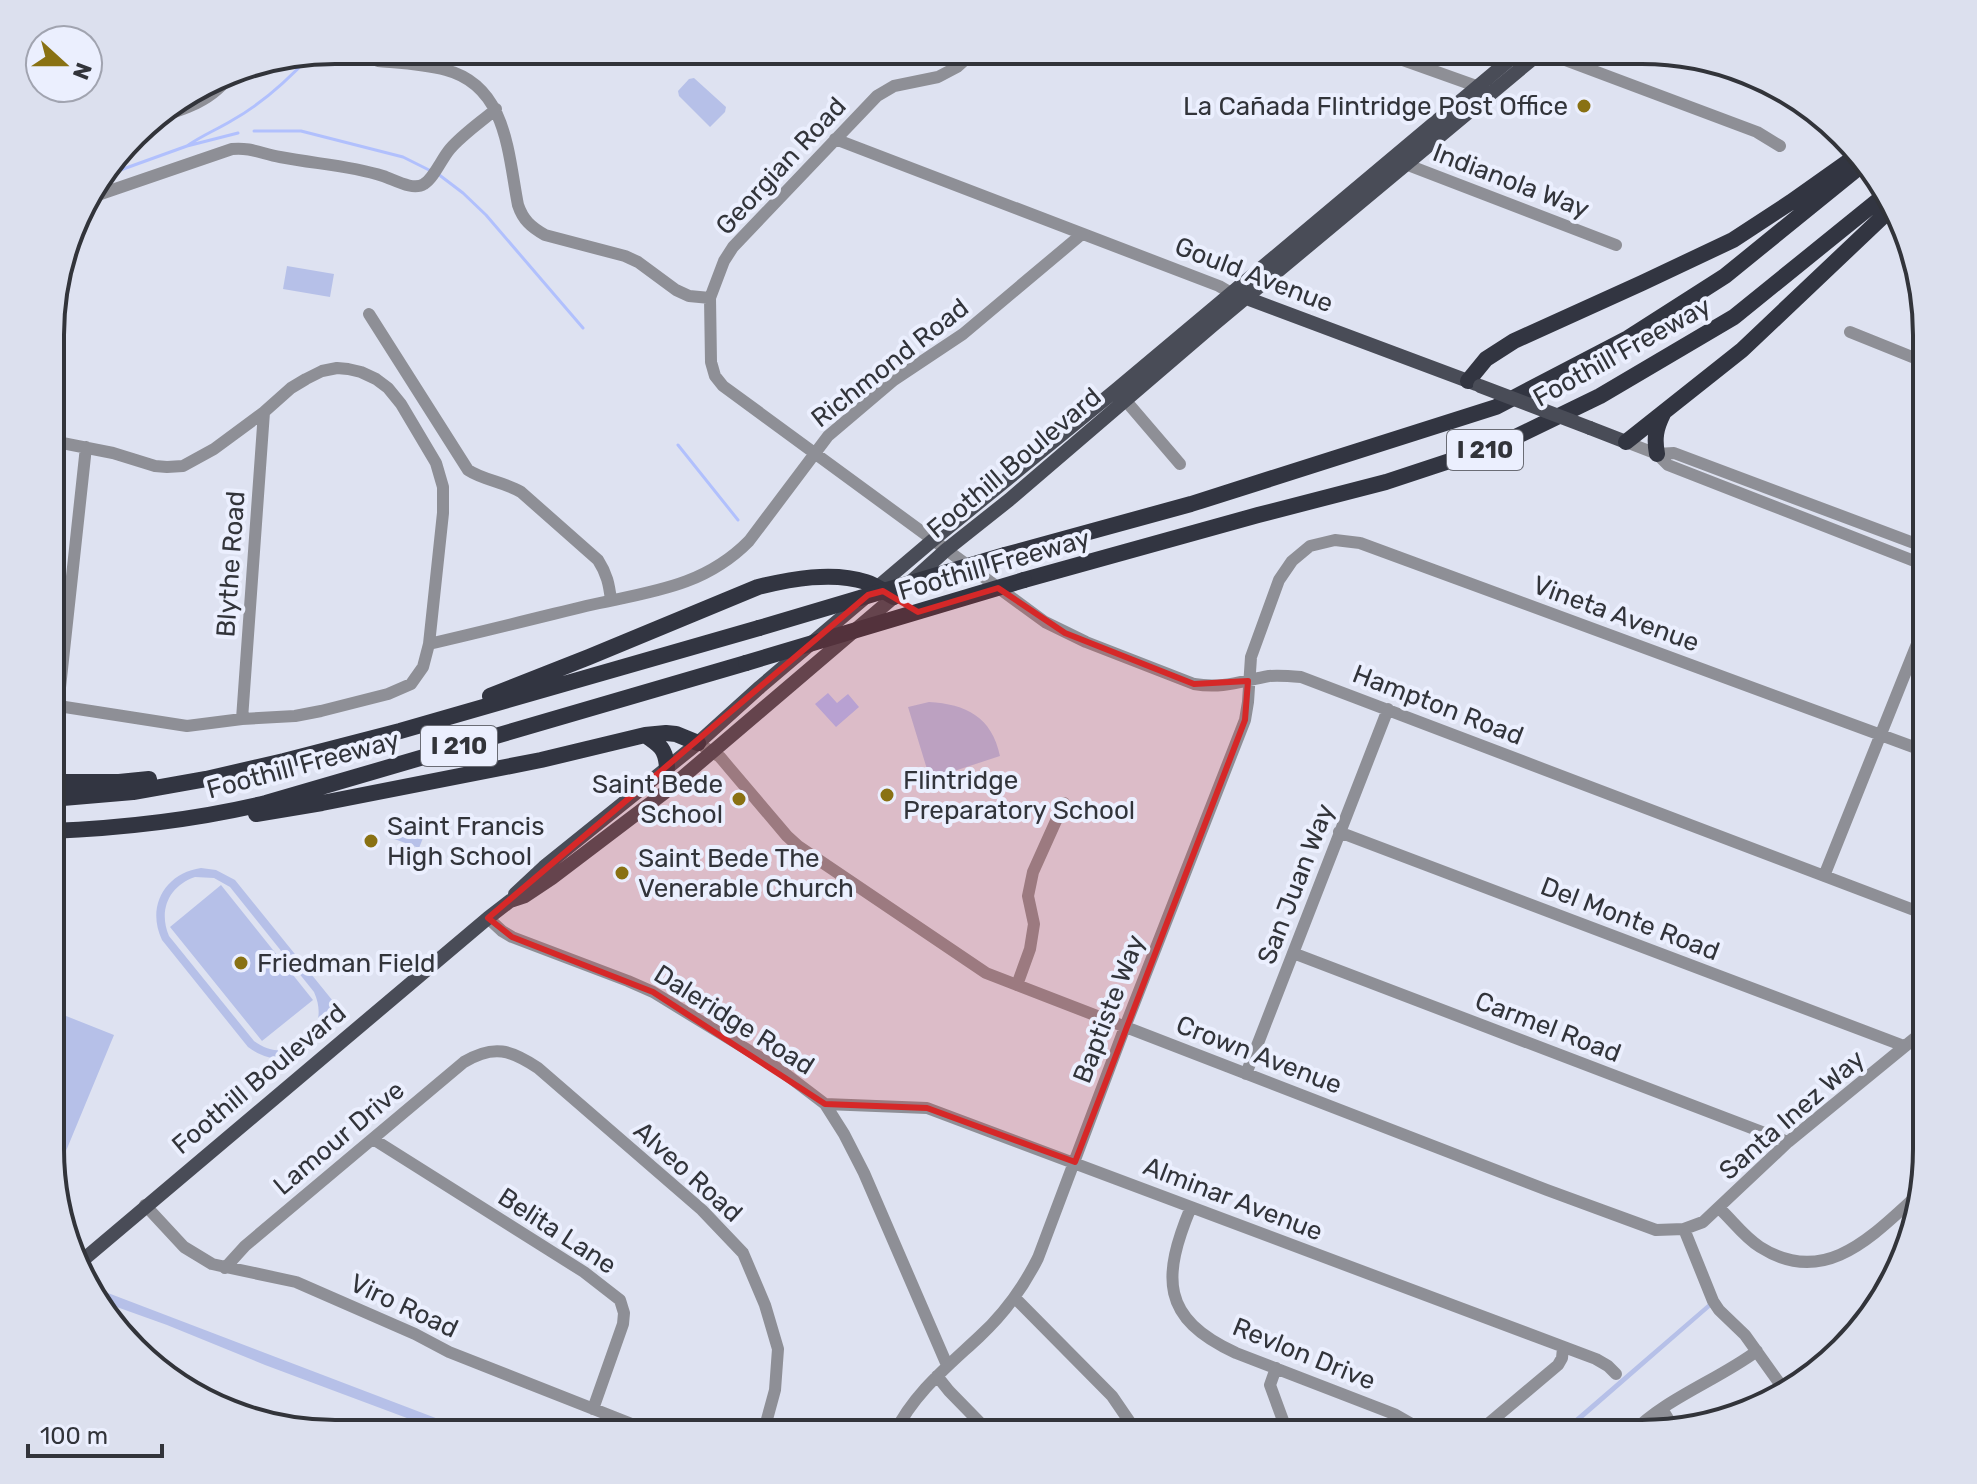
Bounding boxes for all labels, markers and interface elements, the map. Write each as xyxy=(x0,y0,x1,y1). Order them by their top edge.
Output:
north arrow xyxy=(24,24,104,104)
text: N xyxy=(67,59,98,83)
street label: Georgian Road xyxy=(709,91,853,241)
place label: La Cañada Flintridge Post Office xyxy=(1183,91,1568,122)
marker: La Cañada Flintridge Post Office xyxy=(1575,97,1593,115)
street label: Indianola Way xyxy=(1428,137,1594,225)
street label: Gould Avenue xyxy=(1171,231,1337,319)
street label: Foothill Freeway xyxy=(1528,290,1716,414)
street label: Richmond Road xyxy=(805,292,975,434)
street label: Foothill Boulevard xyxy=(921,381,1107,545)
road number: I 210 xyxy=(1447,430,1523,470)
street label: Blythe Road xyxy=(210,490,252,638)
street label: Foothill Freeway xyxy=(895,523,1093,607)
street label: Vineta Avenue xyxy=(1529,570,1703,658)
street label: Hampton Road xyxy=(1348,658,1528,752)
street label: Foothill Freeway xyxy=(203,724,403,806)
road number: I 210 xyxy=(421,726,497,766)
place label: Flintridge Preparatory School xyxy=(903,765,1135,826)
place label: Saint Bede School xyxy=(592,769,723,830)
marker: Flintridge Preparatory School xyxy=(878,786,896,804)
marker: Saint Bede School xyxy=(730,790,748,808)
street label: San Juan Way xyxy=(1251,799,1341,969)
place label: Saint Francis High School xyxy=(387,811,544,872)
marker: Saint Francis High School xyxy=(362,832,380,850)
place label: Saint Bede The Venerable Church xyxy=(638,843,854,904)
marker: Saint Bede The Venerable Church xyxy=(613,864,631,882)
street label: Del Monte Road xyxy=(1536,871,1724,967)
street label: Baptiste Way xyxy=(1067,931,1151,1087)
place label: Friedman Field xyxy=(257,948,435,979)
marker: Friedman Field xyxy=(232,954,250,972)
street label: Daleridge Road xyxy=(648,958,820,1082)
street label: Carmel Road xyxy=(1471,985,1625,1069)
street label: Foothill Boulevard xyxy=(166,997,352,1161)
street label: Crown Avenue xyxy=(1172,1009,1346,1101)
street label: Santa Inez Way xyxy=(1713,1044,1871,1186)
street label: Lamour Drive xyxy=(267,1074,411,1202)
street label: Alveo Road xyxy=(627,1115,749,1229)
street label: Alminar Avenue xyxy=(1139,1151,1327,1247)
street label: Belita Lane xyxy=(492,1181,622,1281)
street label: Viro Road xyxy=(345,1267,463,1345)
street label: Revlon Drive xyxy=(1228,1311,1380,1397)
scale bar xyxy=(28,1408,162,1458)
text: 100 m xyxy=(40,1422,108,1450)

